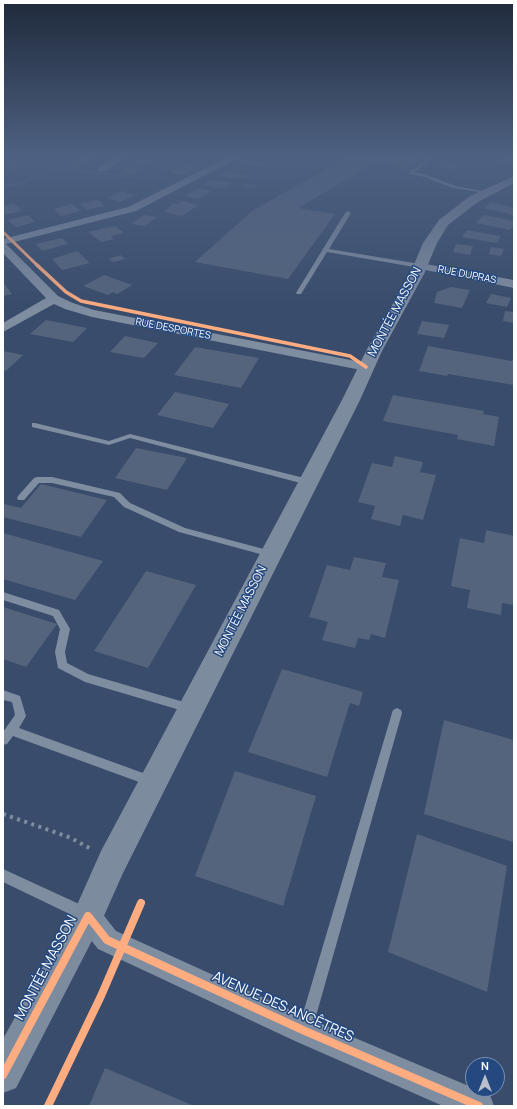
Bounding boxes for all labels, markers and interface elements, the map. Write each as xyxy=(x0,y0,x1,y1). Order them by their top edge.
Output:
street label: RUE DUPRAS xyxy=(437,263,497,287)
street label: MONTÉE MASSON xyxy=(365,265,425,359)
street label: RUE DESPORTES xyxy=(134,316,212,342)
street label: MONTÉE MASSON xyxy=(212,563,270,659)
street label: MONTÉE MASSON xyxy=(11,913,81,1023)
street label: AVENUE DES ANCÊTRES xyxy=(210,968,356,1046)
north arrow xyxy=(465,1057,505,1097)
text: N xyxy=(481,1058,489,1073)

